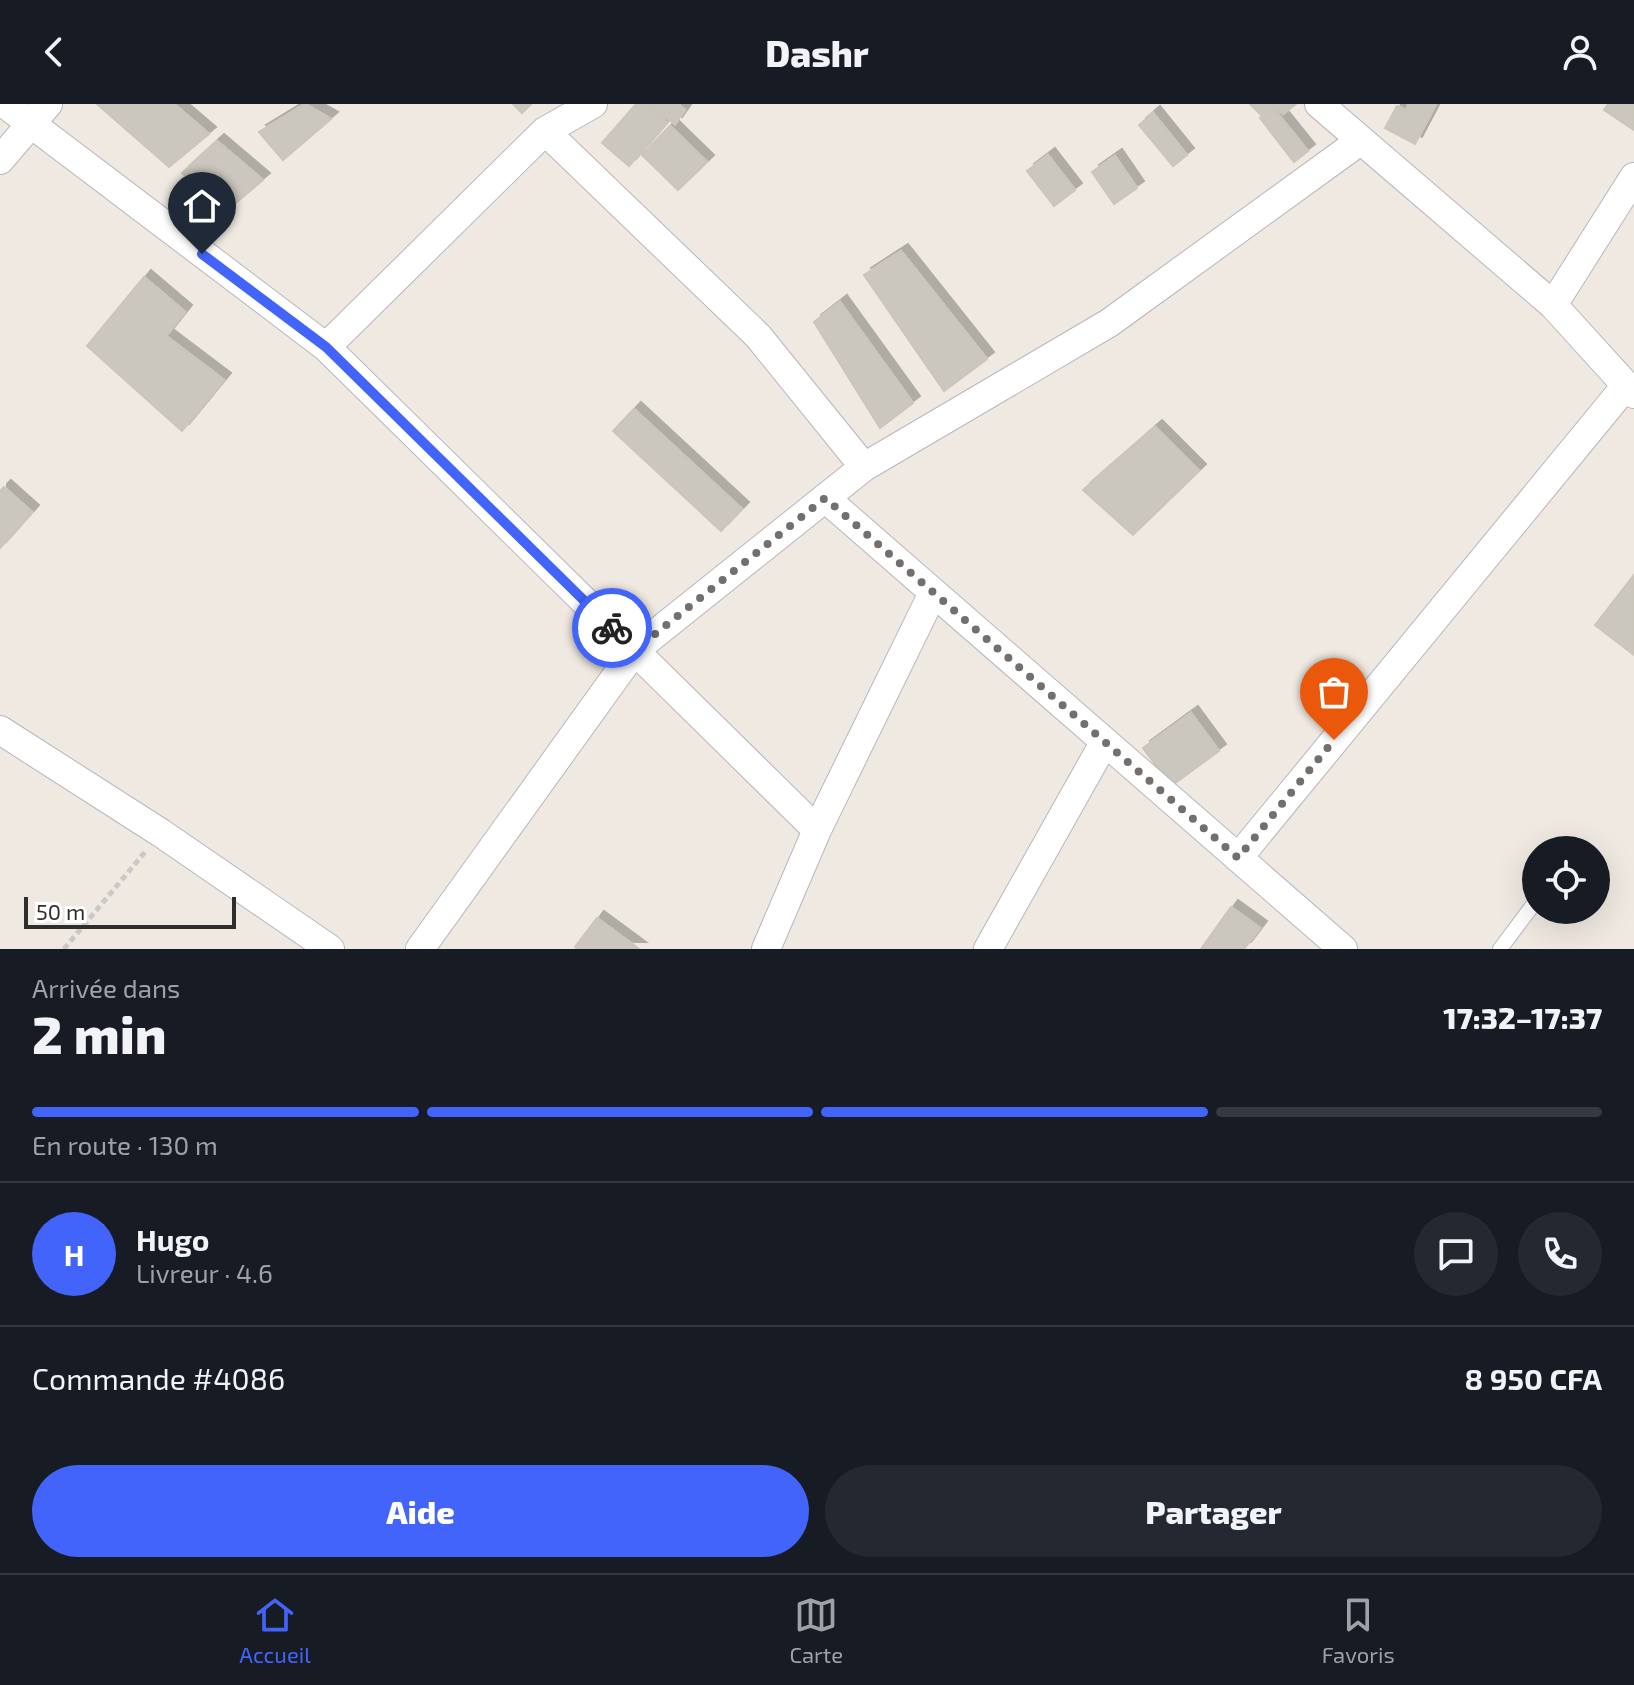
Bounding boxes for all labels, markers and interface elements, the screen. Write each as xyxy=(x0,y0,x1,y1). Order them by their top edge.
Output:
icon: back xyxy=(32,30,76,74)
icon: person xyxy=(1558,30,1602,74)
text: Dashr xyxy=(765,31,869,74)
pin xyxy=(168,172,236,254)
icon: home xyxy=(180,184,224,228)
courier xyxy=(572,588,652,668)
icon: bike xyxy=(590,606,634,650)
pin xyxy=(1300,658,1368,740)
icon: bag xyxy=(1312,670,1356,714)
map controls xyxy=(1522,836,1610,924)
button: locate xyxy=(1522,836,1610,924)
scale bar xyxy=(24,893,236,929)
text: 50 m xyxy=(36,898,85,924)
text: Arrivée dans xyxy=(32,972,180,1003)
text: 17:32–17:37 xyxy=(1443,999,1602,1035)
text: 2 min xyxy=(32,1002,167,1064)
text: En route · 130 m xyxy=(32,1129,218,1160)
button: chat xyxy=(1414,1212,1498,1296)
button: phone xyxy=(1518,1212,1602,1296)
text: Hugo xyxy=(136,1221,210,1257)
text: H xyxy=(64,1236,84,1272)
text: Livreur · 4.6 xyxy=(136,1257,273,1288)
text: Commande #4086 xyxy=(32,1360,285,1396)
text: 8 950 CFA xyxy=(1465,1360,1602,1396)
button: Aide xyxy=(32,1465,809,1557)
button: Partager xyxy=(825,1465,1602,1557)
tab: Accueil xyxy=(239,1593,311,1667)
tab: Carte xyxy=(789,1593,843,1667)
tab: Favoris xyxy=(1322,1593,1395,1667)

